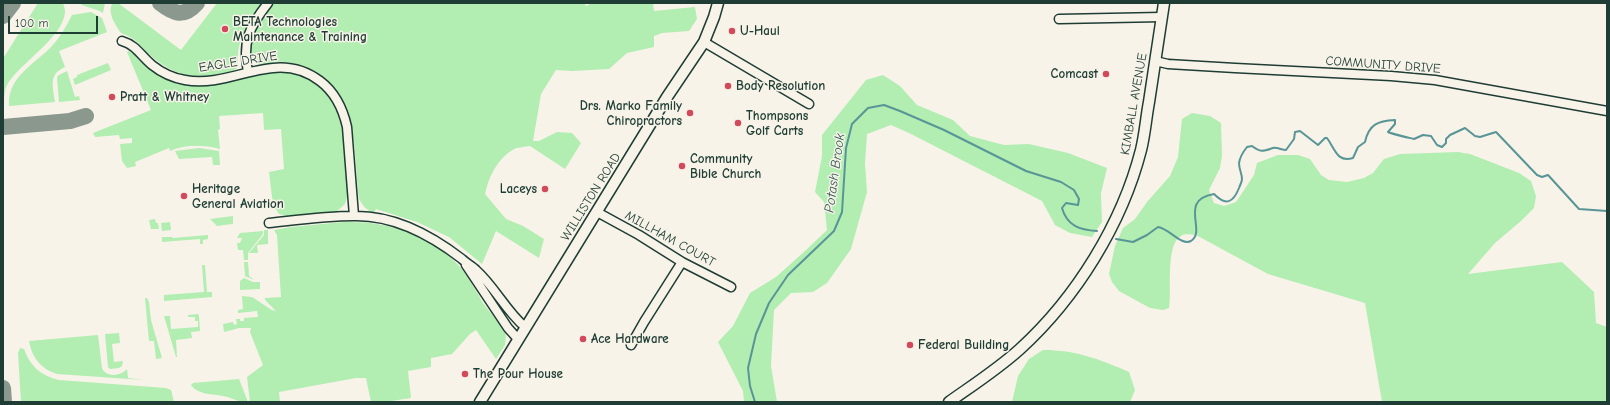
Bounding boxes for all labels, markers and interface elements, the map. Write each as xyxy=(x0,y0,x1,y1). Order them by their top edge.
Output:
scale bar xyxy=(10,8,100,34)
place label: BETA Technologies Maintenance & Training xyxy=(233,14,367,45)
text: 100 m xyxy=(15,16,48,30)
place label: U-Haul xyxy=(740,23,780,39)
marker: BETA Technologies Maintenance & Training xyxy=(220,24,230,34)
marker: U-Haul xyxy=(727,26,737,36)
street label: EAGLE DRIVE xyxy=(198,48,278,76)
street label: KIMBALL AVENUE xyxy=(1117,52,1151,156)
street label: COMMUNITY DRIVE xyxy=(1325,53,1441,77)
place label: Comcast xyxy=(1051,66,1098,82)
marker: Comcast xyxy=(1101,69,1111,79)
place label: Body Resolution xyxy=(736,78,825,94)
marker: Body Resolution xyxy=(723,81,733,91)
place label: Pratt & Whitney xyxy=(120,89,209,105)
marker: Pratt & Whitney xyxy=(107,92,117,102)
place label: Drs. Marko Family Chiropractors xyxy=(580,98,682,129)
marker: Drs. Marko Family Chiropractors xyxy=(685,108,695,118)
place label: Thompsons Golf Carts xyxy=(746,108,808,139)
marker: Thompsons Golf Carts xyxy=(733,118,743,128)
water label: Potash Brook xyxy=(821,132,849,214)
street label: WILLISTON ROAD xyxy=(558,150,624,244)
place label: Community Bible Church xyxy=(690,151,761,182)
marker: Community Bible Church xyxy=(677,161,687,171)
place label: Heritage General Aviation xyxy=(192,181,284,212)
place label: Laceys xyxy=(500,181,537,197)
marker: Laceys xyxy=(540,184,550,194)
marker: Heritage General Aviation xyxy=(179,191,189,201)
street label: MILLHAM COURT xyxy=(622,208,718,270)
place label: Ace Hardware xyxy=(591,331,669,347)
marker: Ace Hardware xyxy=(578,334,588,344)
place label: Federal Building xyxy=(918,337,1009,353)
marker: Federal Building xyxy=(905,340,915,350)
place label: The Pour House xyxy=(473,366,563,382)
marker: The Pour House xyxy=(460,369,470,379)

